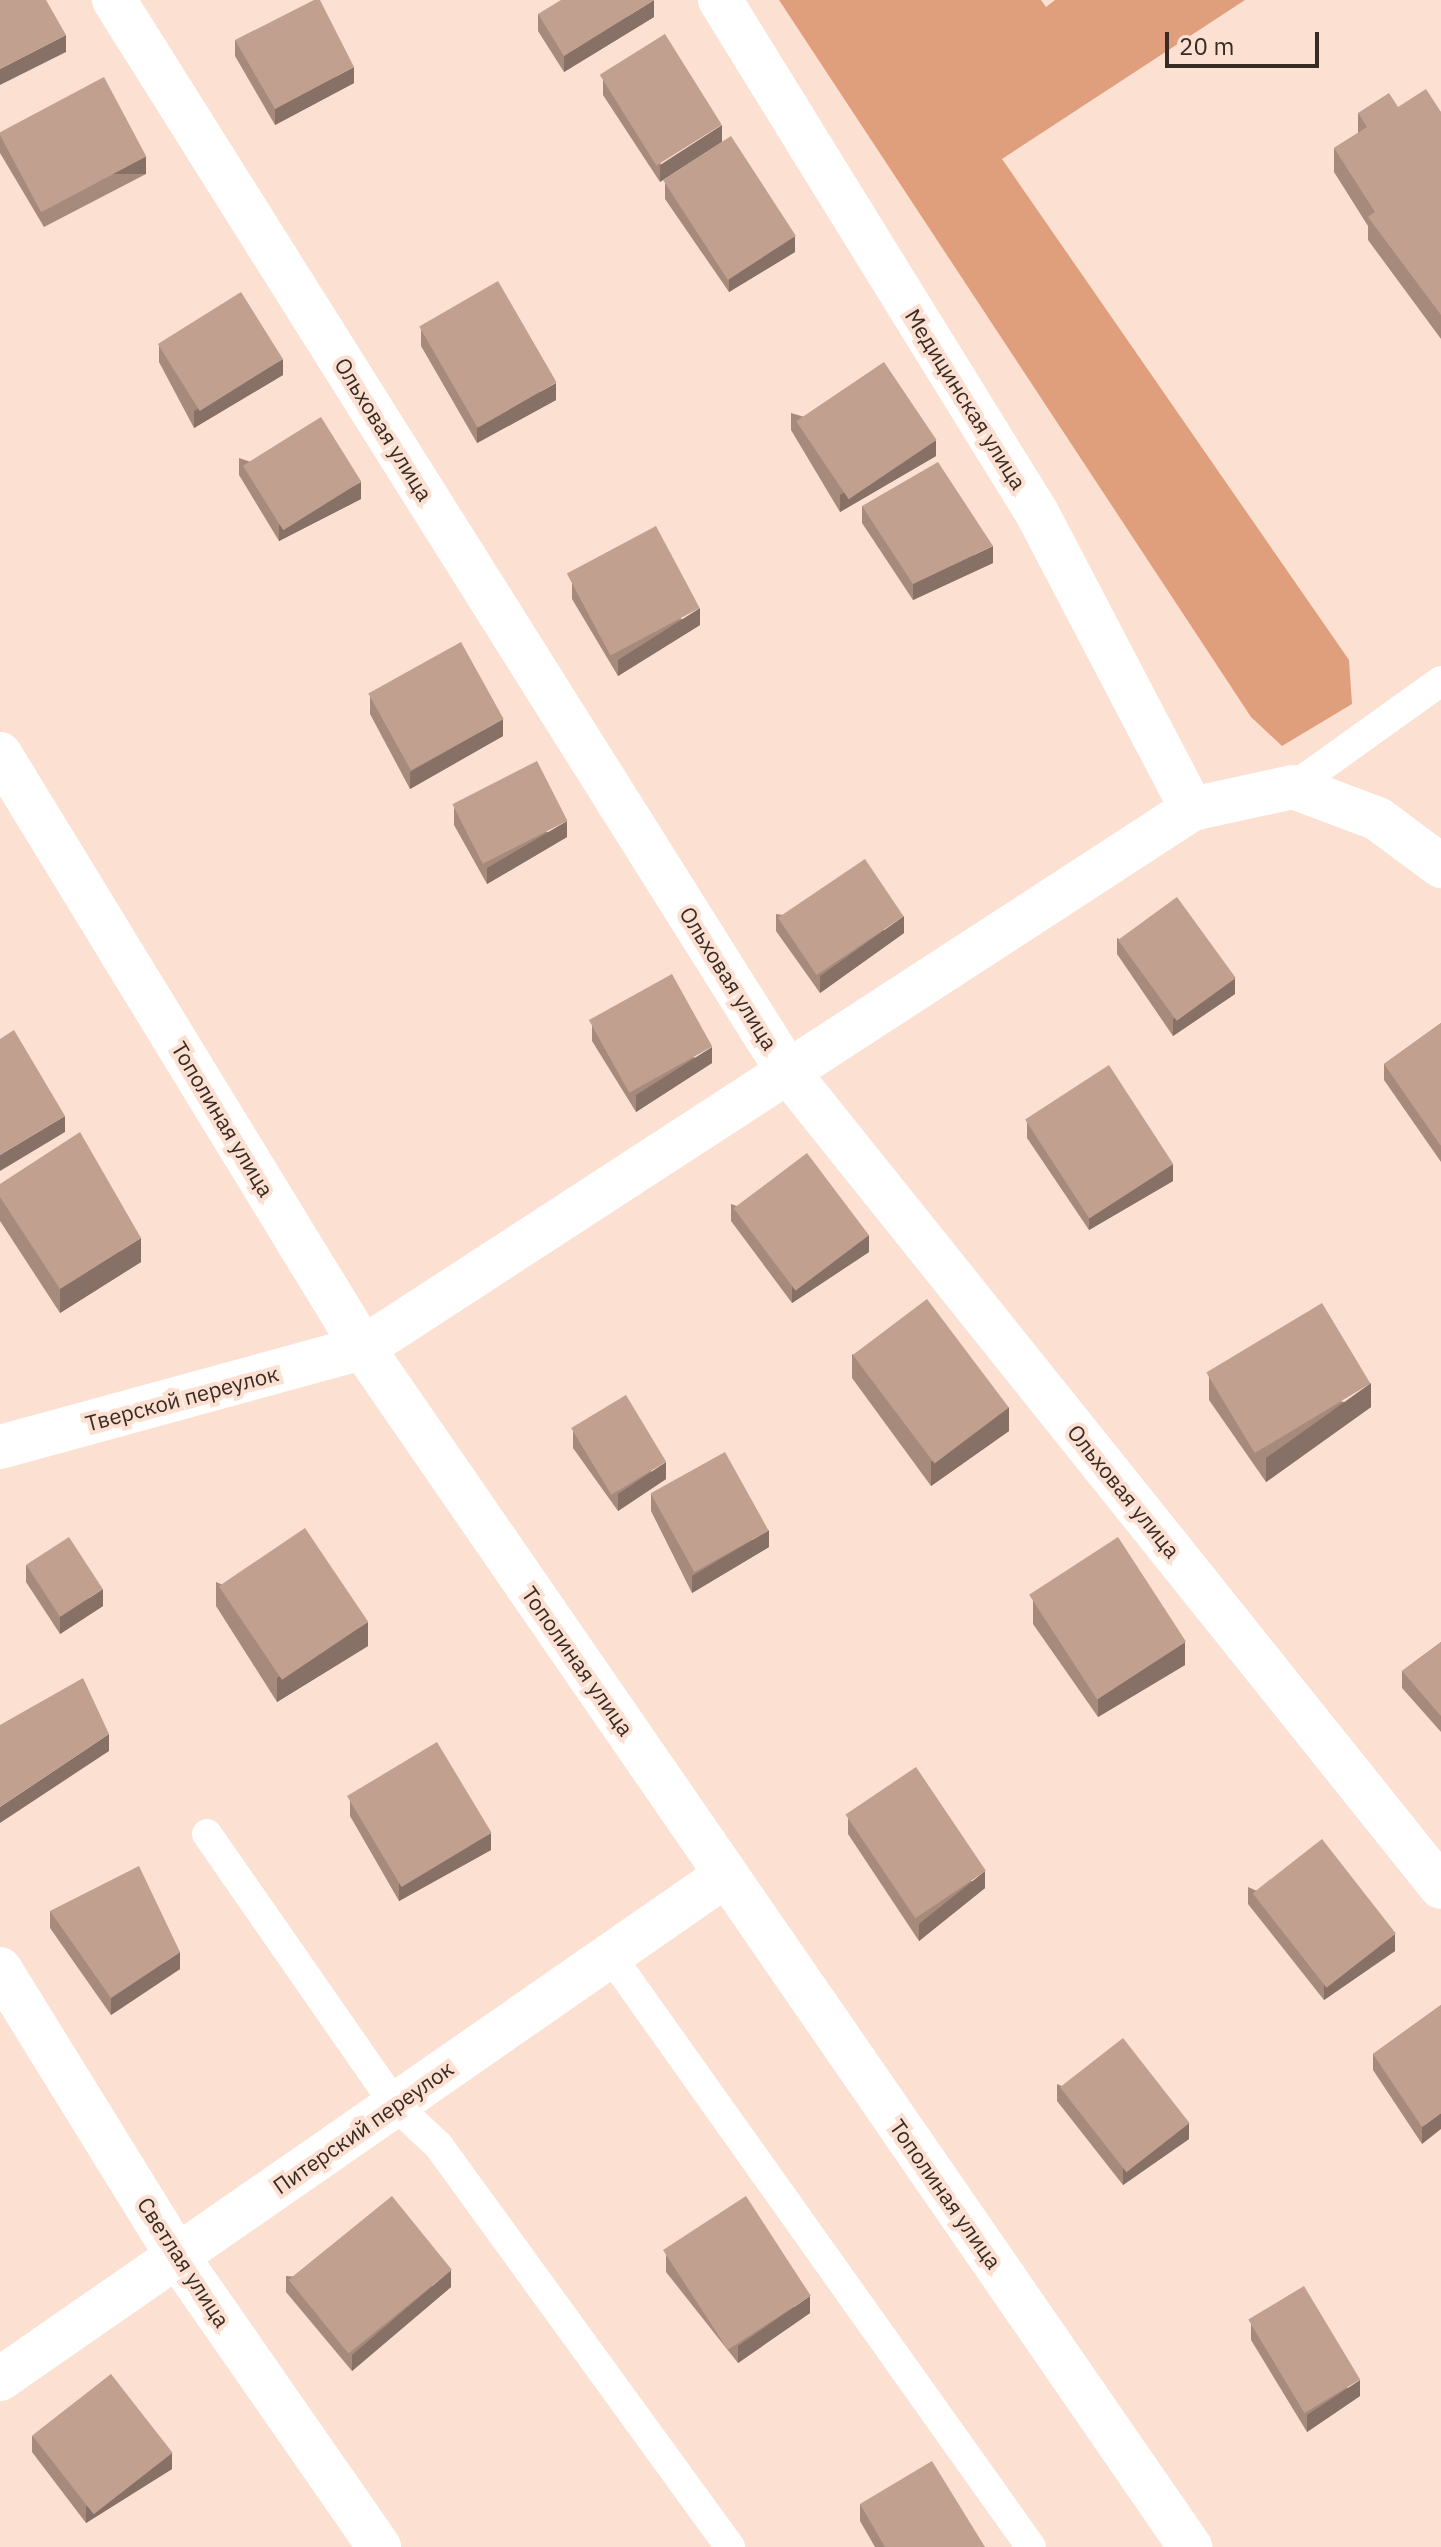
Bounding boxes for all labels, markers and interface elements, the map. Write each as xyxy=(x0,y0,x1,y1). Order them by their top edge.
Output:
scale bar xyxy=(1169,16,1323,66)
text: 20 m xyxy=(1179,30,1234,62)
street label: Медицинская улица xyxy=(900,304,1032,494)
street label: Ольховая улица xyxy=(329,353,439,505)
street label: Ольховая улица xyxy=(674,902,784,1054)
street label: Тополиная улица xyxy=(166,1037,280,1201)
street label: Тверской переулок xyxy=(83,1360,281,1436)
street label: Ольховая улица xyxy=(1062,1419,1186,1563)
street label: Тополиная улица xyxy=(517,1581,639,1741)
street label: Питерский переулок xyxy=(268,2055,458,2199)
street label: Тополиная улица xyxy=(885,2114,1007,2274)
street label: Светлая улица xyxy=(132,2192,236,2332)

